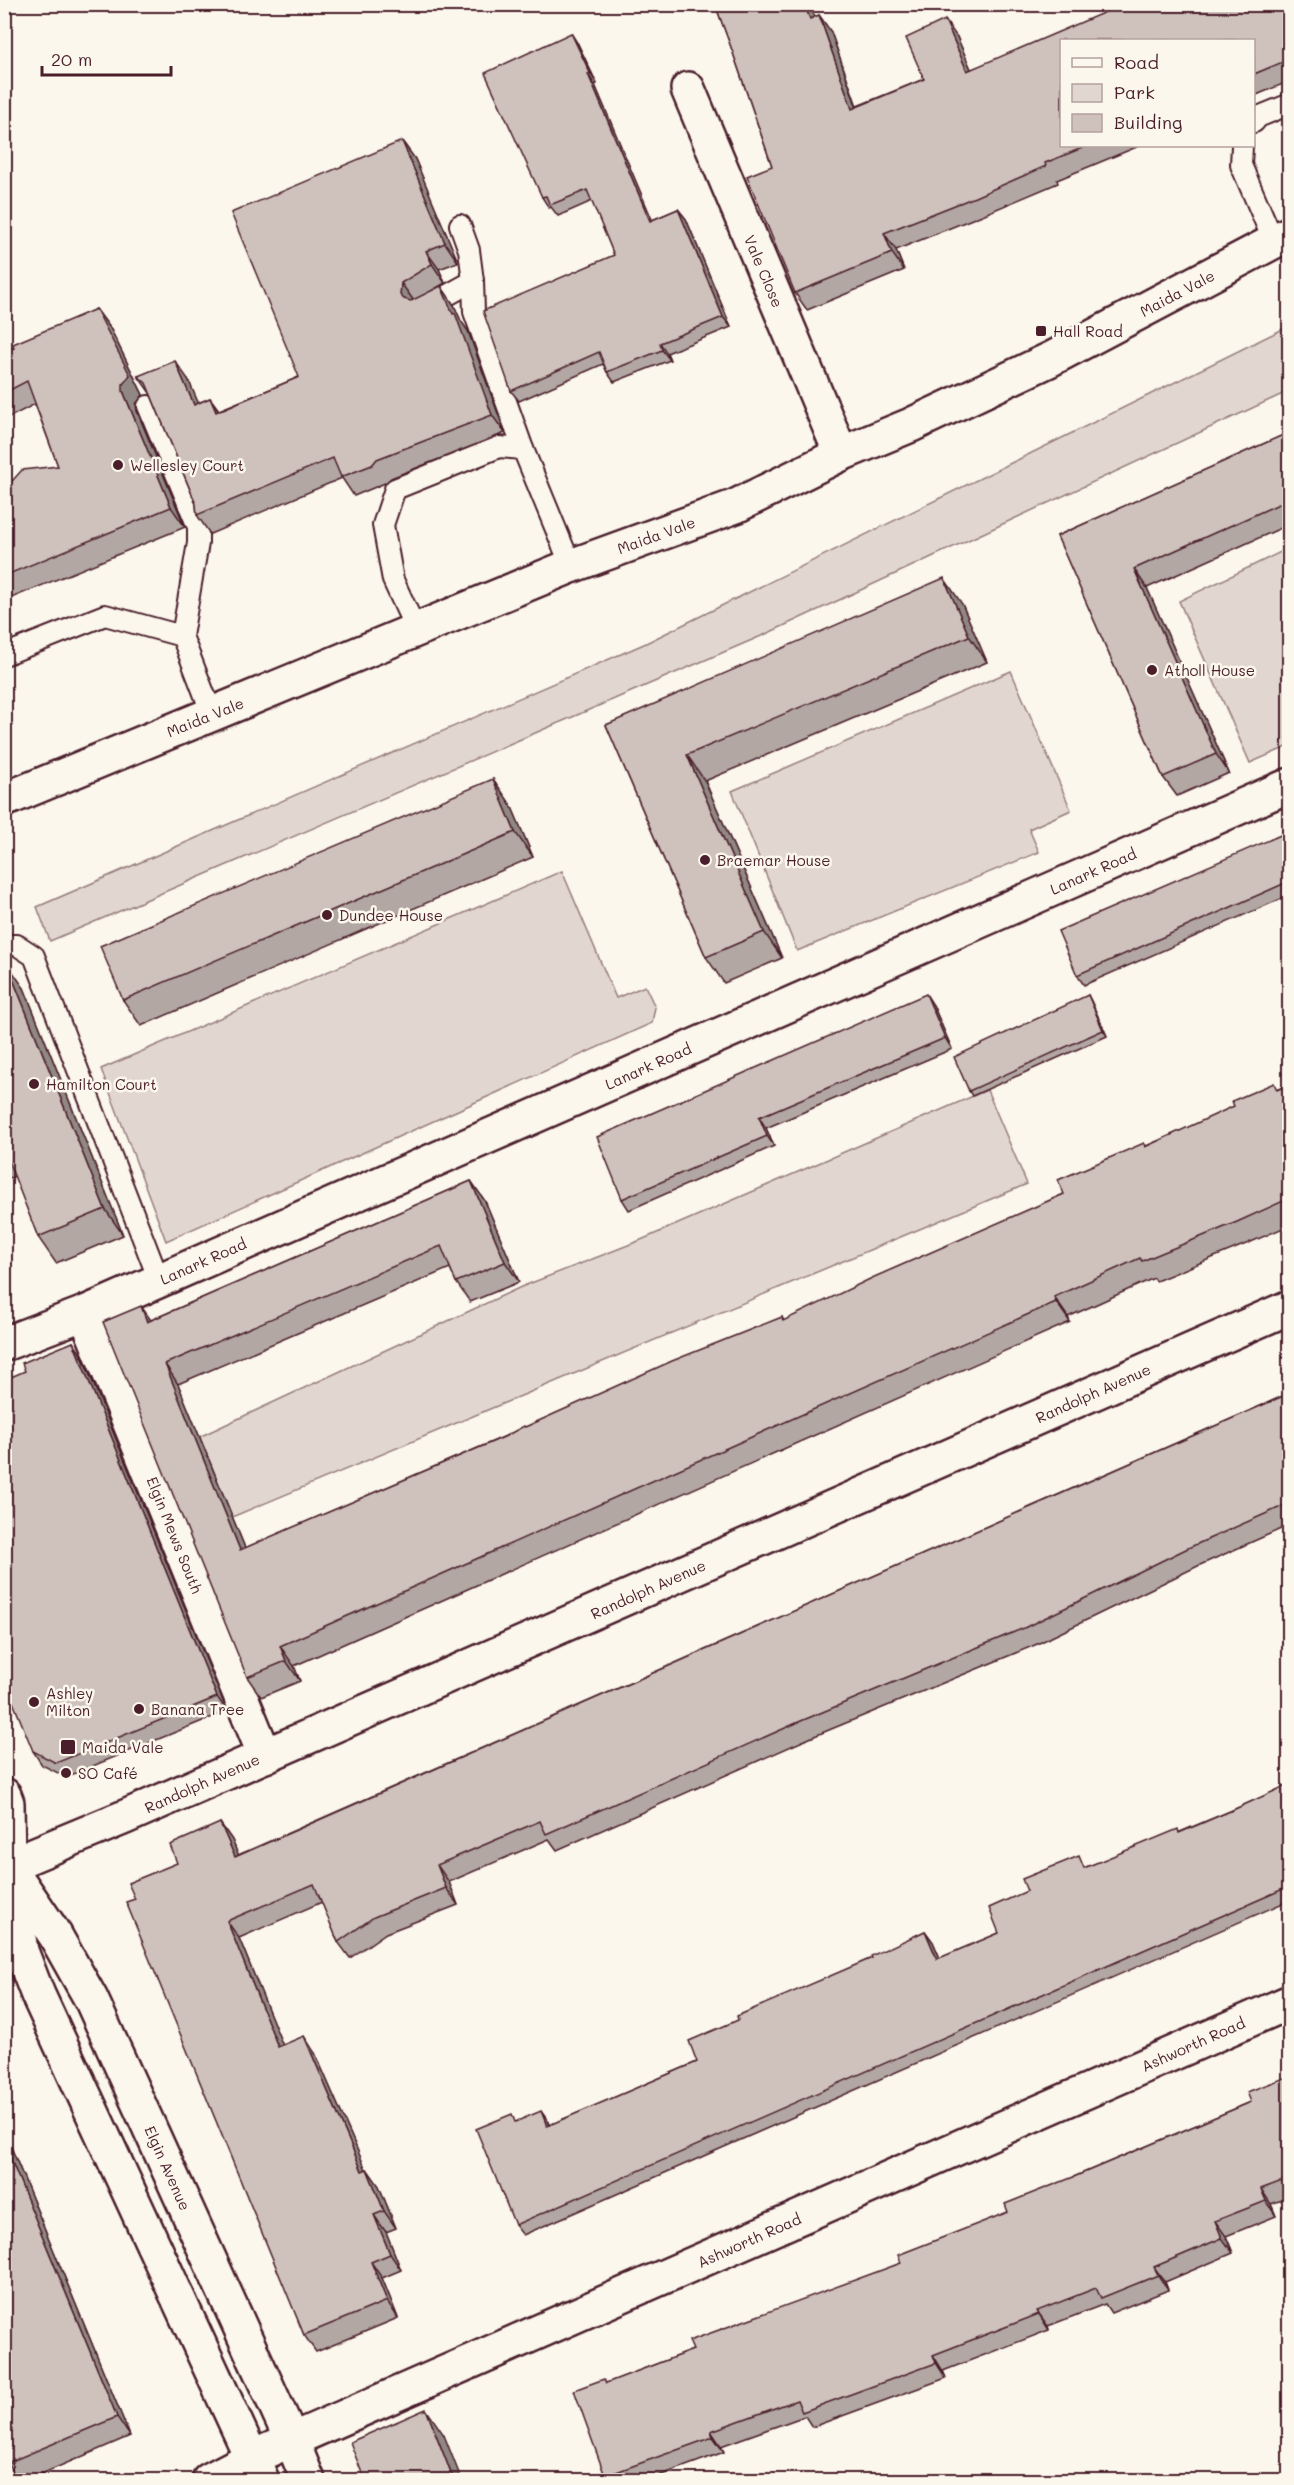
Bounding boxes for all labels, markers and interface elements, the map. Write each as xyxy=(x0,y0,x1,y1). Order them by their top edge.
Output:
scale bar xyxy=(42,39,171,77)
legend xyxy=(1060,39,1255,147)
text: 20 m xyxy=(51,47,92,71)
text: Road xyxy=(1114,50,1159,74)
text: Park xyxy=(1114,80,1155,104)
text: Building xyxy=(1114,110,1182,134)
street label: Vale Close xyxy=(740,232,788,310)
street label: Maida Vale xyxy=(1136,265,1218,321)
place label: Hall Road xyxy=(1053,321,1123,341)
marker: Hall Road xyxy=(1034,324,1048,338)
place label: Wellesley Court xyxy=(130,455,244,475)
marker: Wellesley Court xyxy=(111,458,125,472)
street label: Maida Vale xyxy=(614,512,698,558)
place label: Atholl House xyxy=(1164,660,1255,680)
marker: Atholl House xyxy=(1145,663,1159,677)
street label: Maida Vale xyxy=(163,692,247,742)
street label: Lanark Road xyxy=(1047,843,1139,899)
place label: Braemar House xyxy=(717,850,830,870)
marker: Braemar House xyxy=(698,853,712,867)
place label: Dundee House xyxy=(339,905,443,925)
marker: Dundee House xyxy=(320,908,334,922)
street label: Lanark Road xyxy=(602,1038,694,1094)
place label: Hamilton Court xyxy=(46,1074,157,1094)
marker: Hamilton Court xyxy=(27,1077,41,1091)
street label: Lanark Road xyxy=(157,1233,249,1289)
street label: Randolph Avenue xyxy=(1032,1359,1154,1427)
street label: Elgin Mews South xyxy=(142,1474,208,1596)
street label: Randolph Avenue xyxy=(587,1555,709,1623)
place label: Ashley Milton xyxy=(46,1683,93,1720)
marker: Ashley Milton xyxy=(27,1695,41,1709)
place label: Banana Tree xyxy=(151,1699,244,1719)
marker: Banana Tree xyxy=(132,1702,146,1716)
place label: Maida Vale xyxy=(82,1737,164,1757)
marker: Maida Vale xyxy=(59,1738,77,1756)
street label: Randolph Avenue xyxy=(141,1749,263,1817)
place label: SO Café xyxy=(78,1763,138,1783)
marker: SO Café xyxy=(59,1766,73,1780)
street label: Ashworth Road xyxy=(1138,2012,1248,2076)
street label: Elgin Avenue xyxy=(140,2123,196,2213)
street label: Ashworth Road xyxy=(694,2208,804,2272)

